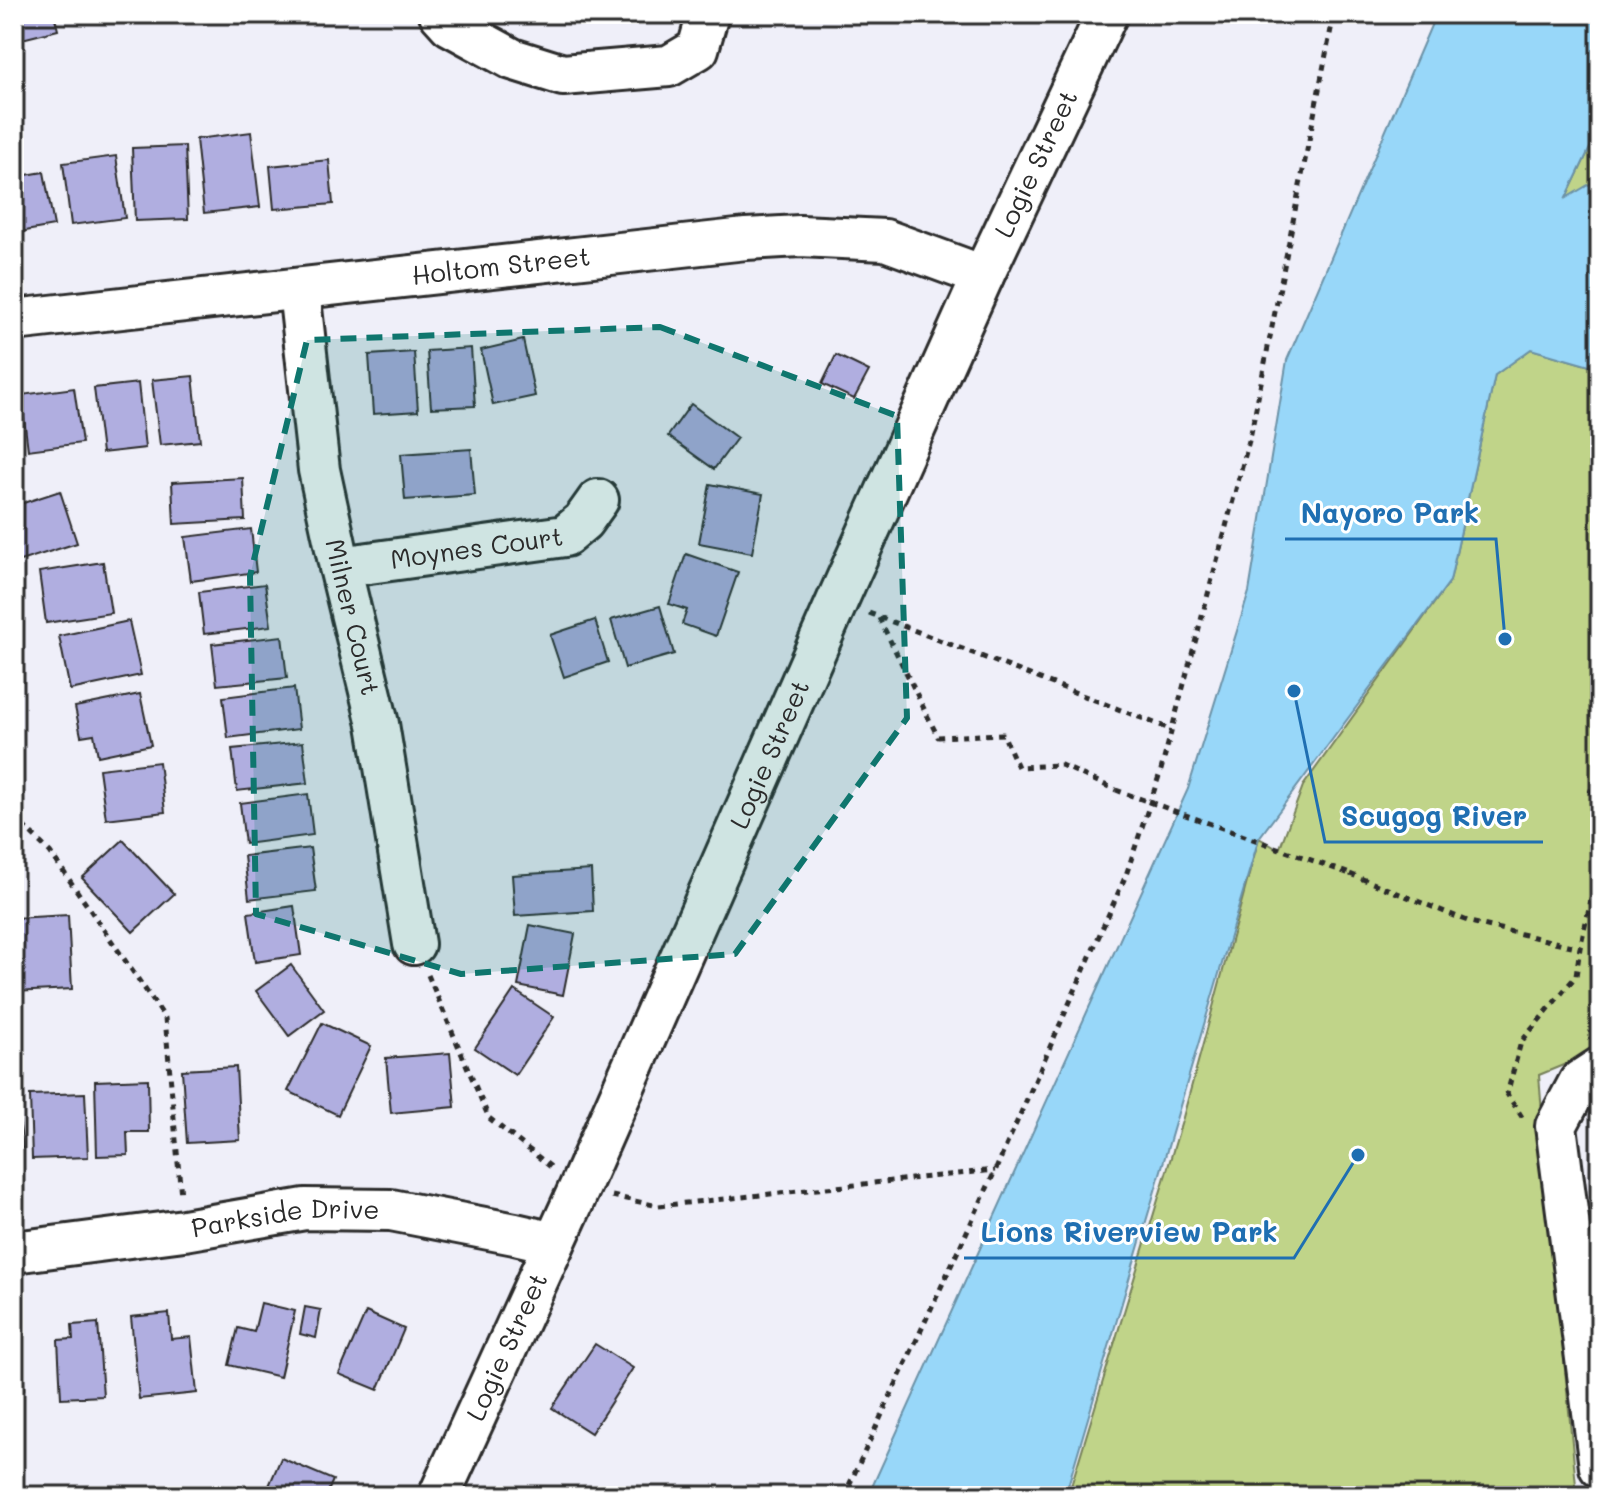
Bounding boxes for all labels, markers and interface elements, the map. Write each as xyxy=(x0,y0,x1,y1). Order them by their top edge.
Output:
street label: Logie Street xyxy=(986,84,1085,243)
street label: Holtom Street xyxy=(410,238,592,292)
callout: Nayoro Park xyxy=(1285,487,1496,539)
text: Nayoro Park xyxy=(1301,494,1479,531)
street label: Moynes Court xyxy=(388,518,565,576)
street label: Milner Court xyxy=(318,536,388,699)
street label: Logie Street xyxy=(721,674,817,834)
callout: Scugog River xyxy=(1325,790,1543,842)
text: Scugog River xyxy=(1341,797,1527,833)
street label: Parkside Drive xyxy=(189,1191,380,1244)
callout: Lions Riverview Park xyxy=(964,1206,1294,1258)
text: Lions Riverview Park xyxy=(980,1213,1278,1249)
street label: Logie Street xyxy=(458,1267,555,1426)

